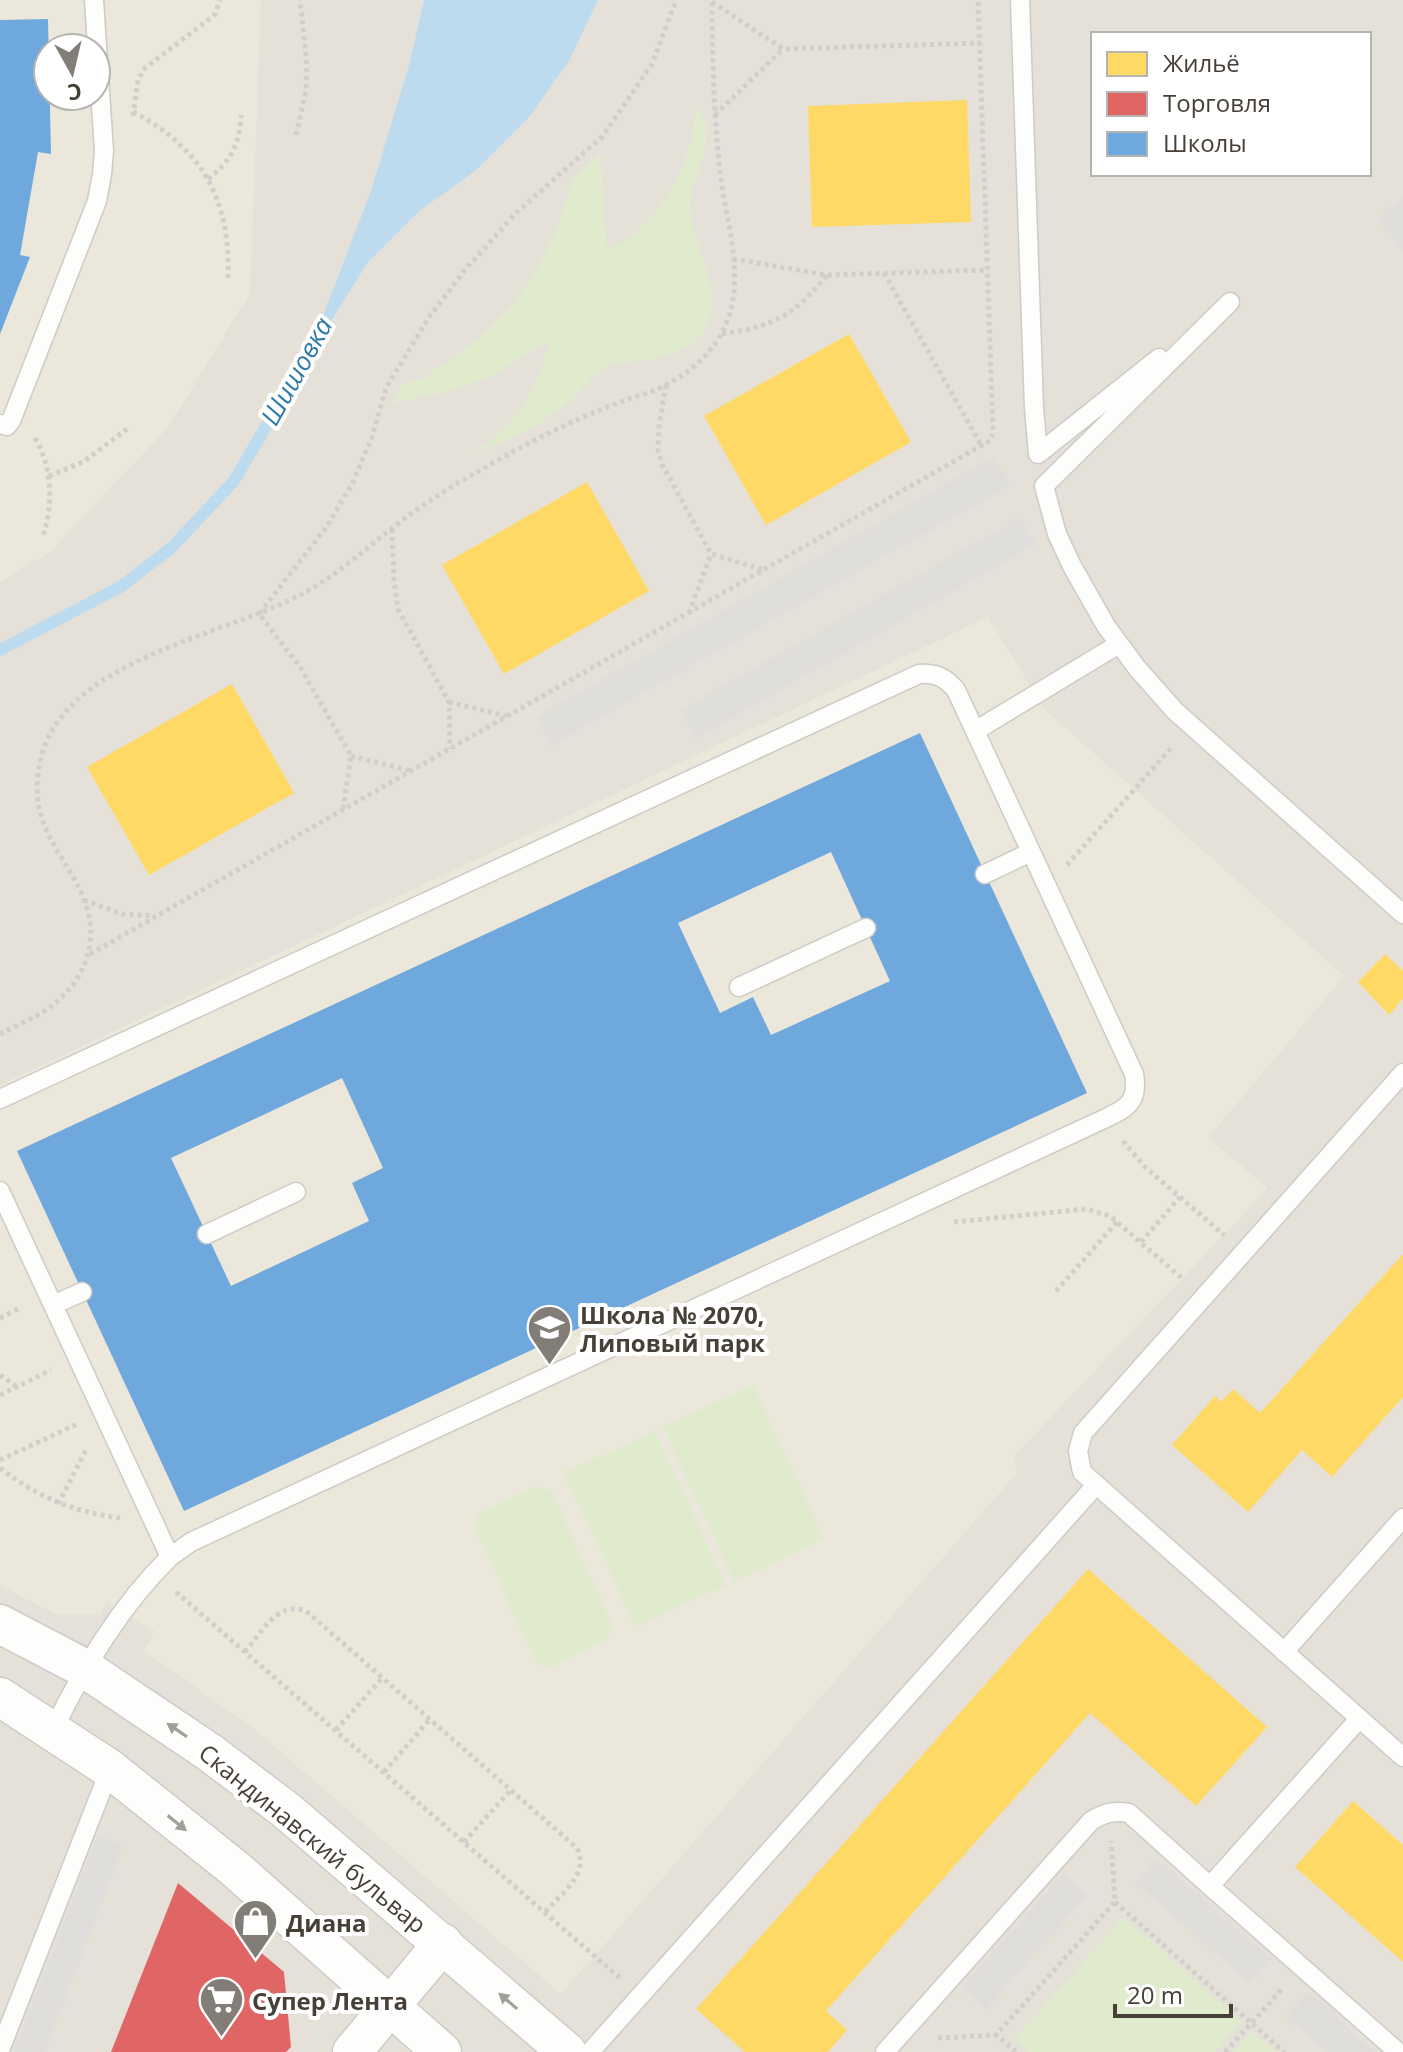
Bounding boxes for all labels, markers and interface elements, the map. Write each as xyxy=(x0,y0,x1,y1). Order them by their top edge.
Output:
north arrow xyxy=(32,32,112,112)
legend xyxy=(1091,32,1371,176)
text: Жильё xyxy=(1163,46,1240,79)
text: С xyxy=(66,77,84,109)
text: Торговля xyxy=(1163,86,1271,119)
text: Школы xyxy=(1163,126,1247,159)
water label: Шишовка xyxy=(252,310,341,431)
place label: Школа № 2070, Липовый парк xyxy=(580,1298,765,1359)
school or university icon: Школа № 2070, Липовый парк xyxy=(525,1304,573,1367)
one-way arrow xyxy=(166,1723,187,1738)
street label: Скандинавский бульвар xyxy=(192,1736,434,1940)
one-way arrow xyxy=(167,1814,187,1831)
shop icon: Диана xyxy=(231,1898,279,1961)
place label: Диана xyxy=(286,1906,367,1939)
scale bar xyxy=(1115,1968,1231,2018)
supermarket icon: Супер Лента xyxy=(197,1976,245,2039)
text: 20 m xyxy=(1127,1978,1183,2011)
place label: Супер Лента xyxy=(252,1984,408,2017)
one-way arrow xyxy=(499,1992,518,2010)

